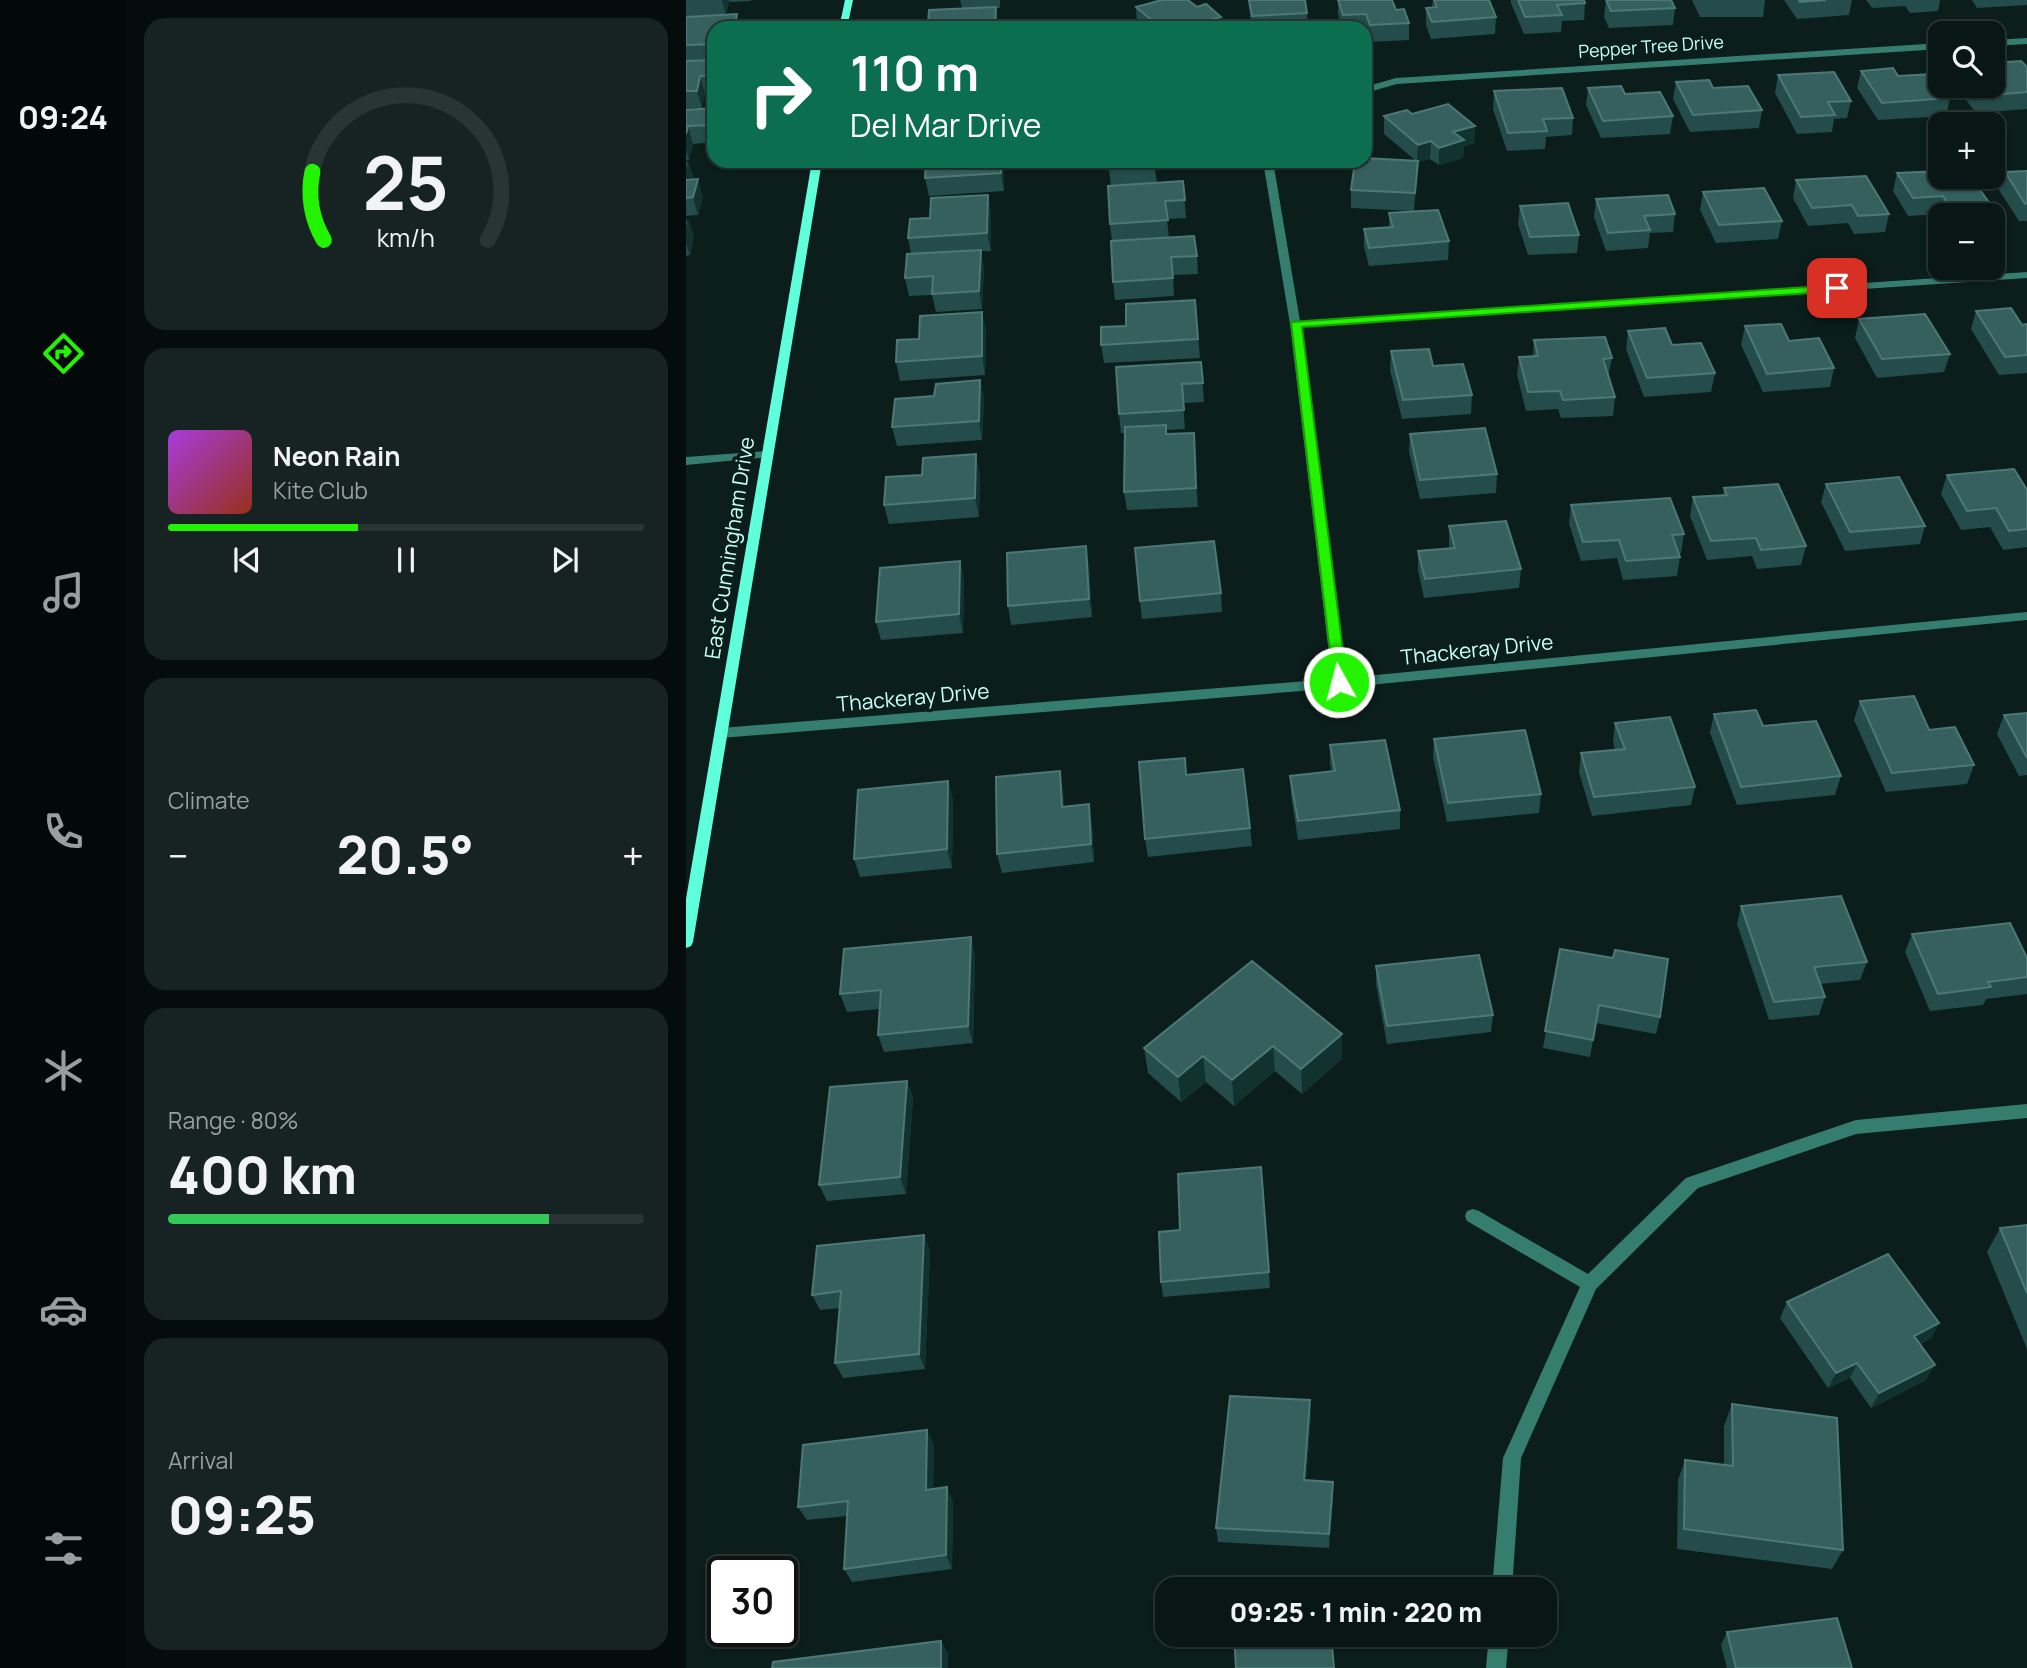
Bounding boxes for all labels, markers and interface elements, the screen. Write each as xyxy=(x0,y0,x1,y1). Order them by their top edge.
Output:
map controls xyxy=(1928,21,2005,280)
button: search xyxy=(1928,21,2005,98)
street label: Pepper Tree Drive xyxy=(1577,29,1725,63)
text: 110 m xyxy=(850,39,979,106)
icon: right xyxy=(735,49,826,140)
text: 09:24 xyxy=(18,95,108,139)
text: Del Mar Drive xyxy=(850,103,1042,147)
button: + xyxy=(1928,112,2005,189)
text: 25 xyxy=(363,132,449,232)
button: − xyxy=(1928,203,2005,280)
text: km/h xyxy=(377,220,435,255)
pin xyxy=(1807,258,1867,318)
icon: arrive xyxy=(1818,269,1856,307)
icon: directions xyxy=(39,329,88,378)
street label: East Cunningham Drive xyxy=(698,435,760,661)
text: Neon Rain xyxy=(273,438,401,474)
text: Kite Club xyxy=(273,474,368,506)
icon: previous xyxy=(228,541,266,579)
icon: pause xyxy=(387,541,425,579)
icon: next xyxy=(546,541,584,579)
icon: music xyxy=(39,568,88,617)
street label: Thackeray Drive xyxy=(1399,627,1555,671)
position arrow xyxy=(1302,645,1376,719)
street label: Thackeray Drive xyxy=(835,676,991,718)
text: Climate xyxy=(168,784,250,816)
icon: phone xyxy=(39,807,88,856)
text: 20.5° xyxy=(337,819,474,890)
text: − xyxy=(168,829,189,881)
text: + xyxy=(622,829,644,881)
icon: climate xyxy=(39,1046,88,1095)
text: Range · 80% xyxy=(168,1104,299,1136)
text: 400 km xyxy=(168,1139,357,1210)
icon: car xyxy=(39,1285,88,1334)
text: Arrival xyxy=(168,1444,234,1476)
text: 09:25 xyxy=(168,1479,316,1550)
icon: filters xyxy=(39,1524,88,1573)
speed limit sign: 30 xyxy=(707,1556,798,1647)
text: 09:25 · 1 min · 220 m xyxy=(1230,1594,1482,1630)

